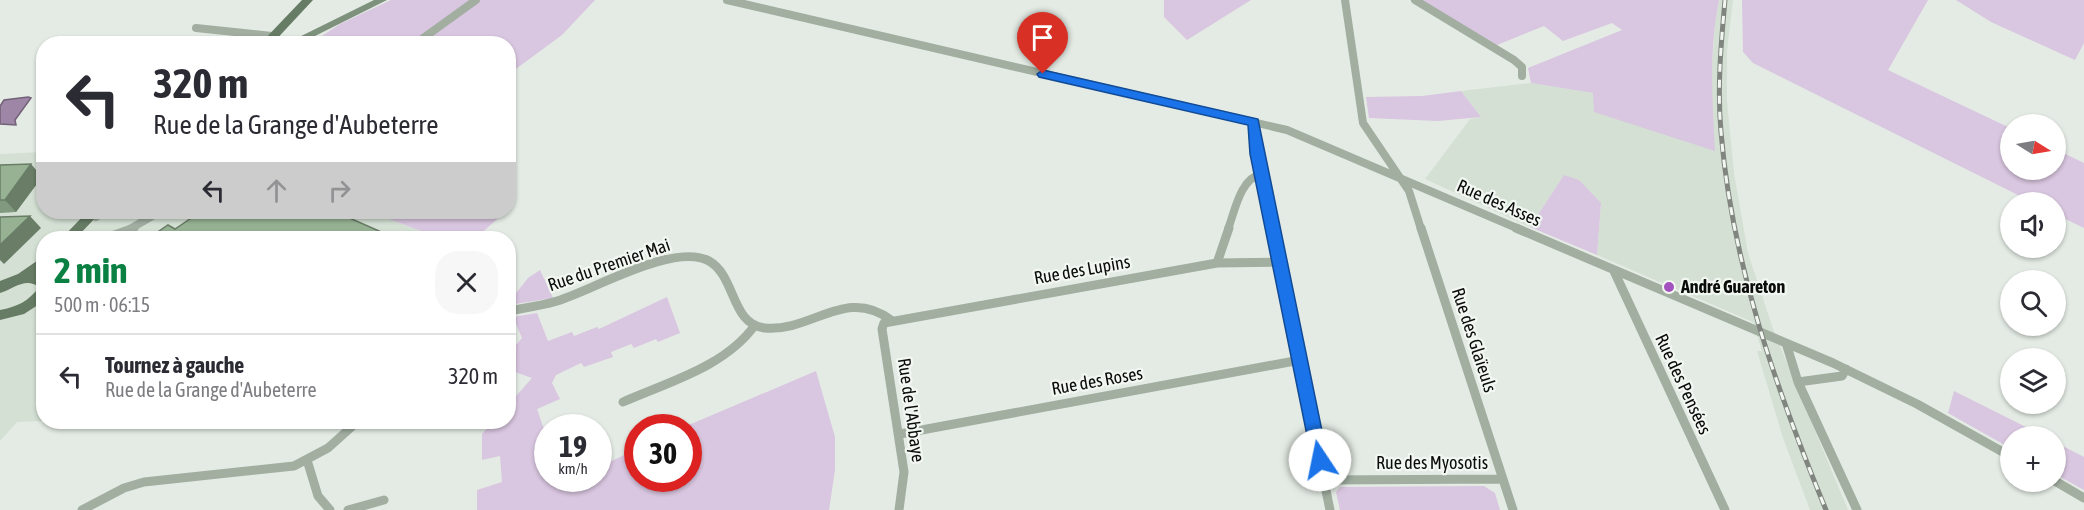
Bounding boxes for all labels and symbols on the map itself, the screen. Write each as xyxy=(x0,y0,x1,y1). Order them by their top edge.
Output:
pin xyxy=(1017,12,1068,74)
north arrow xyxy=(2000,114,2066,180)
street label: Rue des Asses xyxy=(1454,175,1545,230)
street label: Rue du Premier Mai xyxy=(545,234,673,295)
street label: Rue des Lupins xyxy=(1032,251,1132,288)
place label: André Guareton xyxy=(1680,276,1786,297)
marker: André Guareton xyxy=(1662,280,1676,294)
street label: Rue des Glaïeuls xyxy=(1448,285,1501,395)
street label: Rue des Pensées xyxy=(1651,330,1716,437)
street label: Rue de l'Abbaye xyxy=(894,357,929,463)
street label: Rue des Roses xyxy=(1050,362,1144,399)
speed limit sign: 30 xyxy=(624,414,702,492)
position arrow xyxy=(1288,428,1352,492)
street label: Rue des Myosotis xyxy=(1376,452,1488,473)

